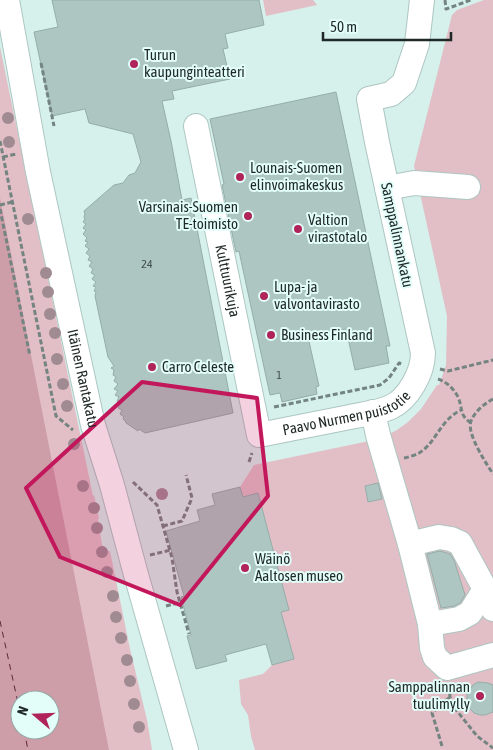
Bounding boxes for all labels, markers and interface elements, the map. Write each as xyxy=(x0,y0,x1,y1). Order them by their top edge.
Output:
scale bar xyxy=(323,10,450,42)
text: 50 m xyxy=(330,18,357,35)
place label: Turun kaupunginteatteri xyxy=(144,46,245,80)
marker: Turun kaupunginteatteri xyxy=(128,58,140,70)
place label: Lounais-Suomen elinvoimakeskus xyxy=(250,159,343,193)
marker: Lounais-Suomen elinvoimakeskus xyxy=(234,171,246,183)
street label: Samppalinnankatu xyxy=(378,181,417,289)
place label: Varsinais-Suomen TE-toimisto xyxy=(139,198,238,232)
marker: Varsinais-Suomen TE-toimisto xyxy=(242,210,254,222)
place label: Valtion virastotalo xyxy=(308,211,367,245)
marker: Valtion virastotalo xyxy=(292,223,304,235)
street label: Kulttuurikuja xyxy=(212,243,244,319)
house number: 24 xyxy=(141,257,153,271)
place label: Lupa- ja valvontavirasto xyxy=(274,278,360,312)
marker: Lupa- ja valvontavirasto xyxy=(258,290,270,302)
place label: Business Finland xyxy=(281,326,373,343)
street label: Itäinen Rantakatu xyxy=(64,327,102,429)
marker: Business Finland xyxy=(265,329,277,341)
place label: Carro Celeste xyxy=(162,358,234,375)
marker: Carro Celeste xyxy=(146,361,158,373)
house number: 1 xyxy=(276,368,282,382)
street label: Paavo Nurmen puistotie xyxy=(281,387,414,438)
place label: Wäinö Aaltosen museo xyxy=(255,550,343,584)
marker: Wäinö Aaltosen museo xyxy=(239,562,251,574)
place label: Samppalinnan tuulimylly xyxy=(389,678,470,712)
north arrow xyxy=(10,690,60,740)
marker: Samppalinnan tuulimylly xyxy=(474,690,486,702)
text: N xyxy=(14,704,32,717)

